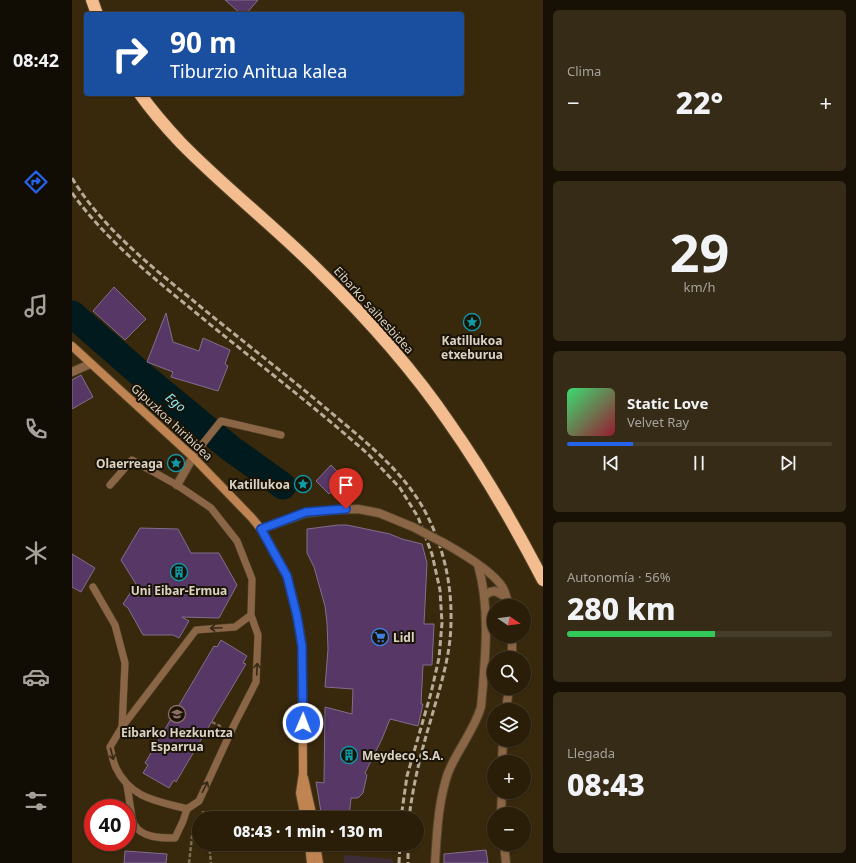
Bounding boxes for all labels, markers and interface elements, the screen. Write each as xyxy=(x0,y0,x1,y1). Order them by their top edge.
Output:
text: 90 m xyxy=(170,23,237,61)
icon: right xyxy=(104,28,156,80)
text: 08:42 xyxy=(13,48,59,72)
text: Tiburzio Anitua kalea xyxy=(170,59,347,83)
text: Clima xyxy=(567,62,601,80)
text: 22° xyxy=(676,82,723,123)
text: − xyxy=(567,87,580,117)
text: + xyxy=(819,87,832,117)
icon: directions xyxy=(22,168,50,196)
text: 29 xyxy=(670,216,729,287)
street label: Eibarko saihesbidea xyxy=(330,263,418,357)
text: km/h xyxy=(684,278,715,296)
icon: music xyxy=(22,292,50,320)
place icon: Katillukoa etxeburua xyxy=(462,312,482,332)
place label: Katillukoa etxeburua xyxy=(441,332,503,363)
street label: Gipuzkoa hiribidea xyxy=(128,380,216,464)
water label: Ego xyxy=(162,388,190,416)
text: Static Love xyxy=(627,393,708,413)
text: Velvet Ray xyxy=(627,413,689,431)
icon: phone xyxy=(22,415,50,443)
icon: previous xyxy=(600,452,622,474)
icon: pause xyxy=(688,452,710,474)
icon: next xyxy=(777,452,799,474)
place icon: Olaerreaga xyxy=(166,453,186,473)
place label: Olaerreaga xyxy=(96,455,163,472)
pin xyxy=(329,468,363,509)
place icon: Katillukoa xyxy=(293,474,313,494)
icon: arrive xyxy=(335,474,357,496)
place label: Katillukoa xyxy=(229,476,290,493)
icon: climate xyxy=(22,539,50,567)
building icon: Uni Eibar-Ermua xyxy=(169,562,189,582)
text: Autonomía · 56% xyxy=(567,568,671,586)
place label: Uni Eibar-Ermua xyxy=(131,582,227,599)
text: 280 km xyxy=(567,588,676,629)
north arrow xyxy=(487,599,531,643)
map controls xyxy=(487,599,531,851)
one-way arrow xyxy=(210,624,223,631)
supermarket icon: Lidl xyxy=(370,627,390,647)
place label: Lidl xyxy=(393,629,414,646)
button: search xyxy=(487,651,531,695)
icon: car xyxy=(22,663,50,691)
one-way arrow xyxy=(253,663,260,676)
position arrow xyxy=(282,702,324,744)
button: layers xyxy=(487,703,531,747)
school or university icon: Eibarko Hezkuntza Esparrua xyxy=(167,704,187,724)
place label: Eibarko Hezkuntza Esparrua xyxy=(121,724,233,755)
text: Llegada xyxy=(567,744,615,762)
building icon: Meydeco, S.A. xyxy=(339,745,359,765)
one-way arrow xyxy=(109,747,116,760)
place label: Meydeco, S.A. xyxy=(362,747,444,764)
button: + xyxy=(487,755,531,799)
text: 08:43 xyxy=(567,764,645,805)
one-way arrow xyxy=(202,782,209,794)
icon: filters xyxy=(22,787,50,815)
speed limit sign: 40 xyxy=(84,799,136,851)
button: − xyxy=(487,807,531,851)
text: 08:43 · 1 min · 130 m xyxy=(233,821,383,841)

